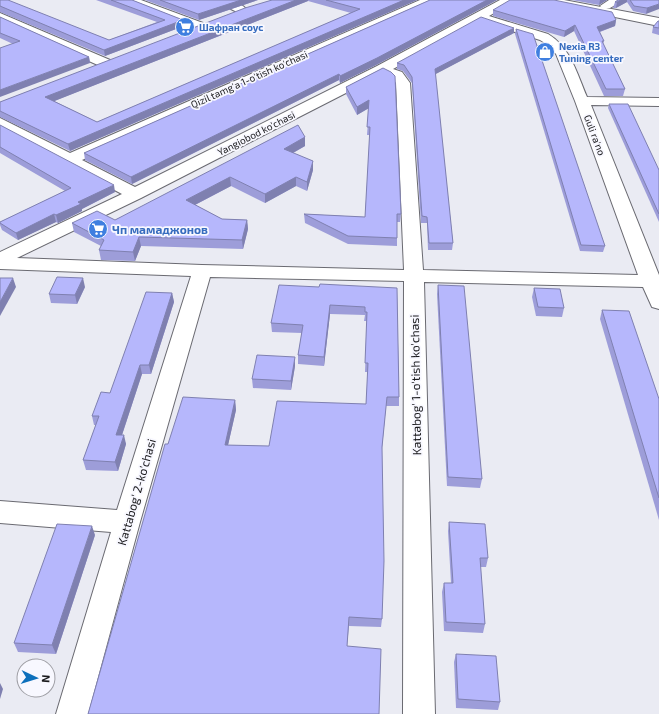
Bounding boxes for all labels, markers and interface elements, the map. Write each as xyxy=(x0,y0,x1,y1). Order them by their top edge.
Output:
supermarket icon: Шафран соус xyxy=(174,16,196,38)
place label: Шафран соус xyxy=(199,21,263,33)
place label: Nexia R3 Tuning center xyxy=(559,40,624,64)
shop icon: Nexia R3 Tuning center xyxy=(534,41,556,63)
street label: Qizil tamg'a 1-o'tish ko'chasi xyxy=(189,48,309,110)
street label: Yangiobod ko'chasi xyxy=(215,108,297,158)
street label: Guli ra'no xyxy=(582,113,608,157)
supermarket icon: Чп мамаджонов xyxy=(87,218,109,240)
place label: Чп мамаджонов xyxy=(112,222,208,236)
street label: Kattabog' 1-o'tish ko'chasi xyxy=(407,315,423,455)
street label: Kattabog' 2-ko'chasi xyxy=(114,437,158,547)
north arrow xyxy=(16,658,56,698)
text: N xyxy=(40,674,53,683)

